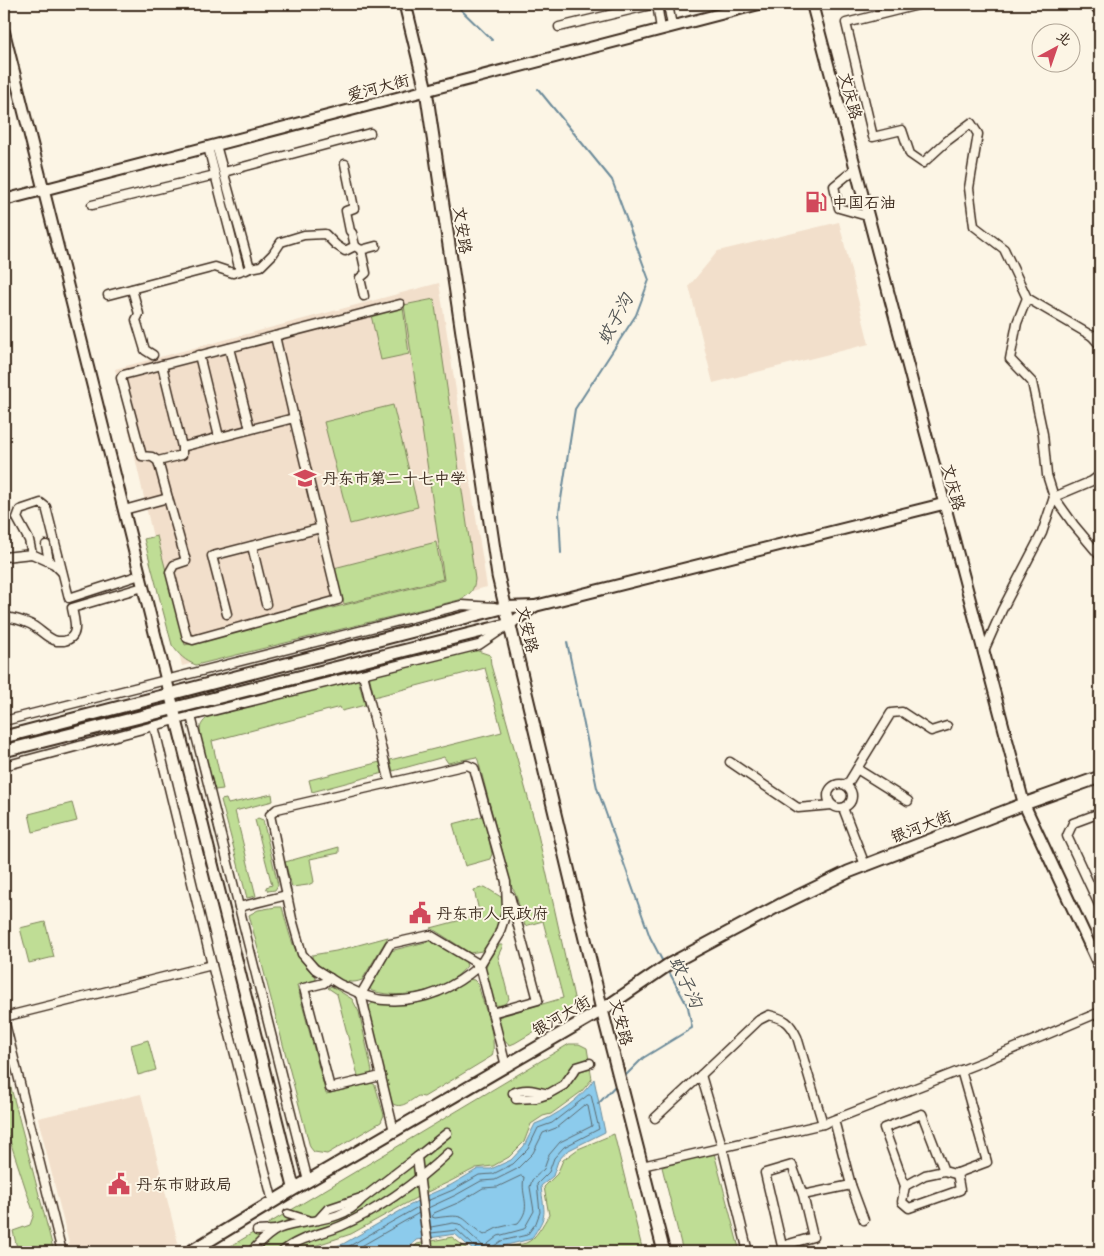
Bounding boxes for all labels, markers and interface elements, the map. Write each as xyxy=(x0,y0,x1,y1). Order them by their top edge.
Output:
north arrow xyxy=(1032,22,1082,72)
text: 北 xyxy=(1052,29,1074,51)
street label: 爱河大街 xyxy=(345,71,412,108)
street label: 文庆路 xyxy=(832,71,865,123)
fuel station icon: 中国石油 xyxy=(803,189,829,215)
place label: 中国石油 xyxy=(832,194,896,215)
street label: 文安路 xyxy=(447,205,474,256)
water label: 蚊子沟 xyxy=(594,289,640,349)
street label: 文庆路 xyxy=(935,462,968,514)
school or university icon: 丹东市第二十七中学 xyxy=(292,465,318,491)
place label: 丹东市第二十七中学 xyxy=(322,470,466,491)
street label: 文安路 xyxy=(510,604,541,655)
street label: 银河大街 xyxy=(889,808,956,850)
public building icon: 丹东市人民政府 xyxy=(407,900,433,926)
place label: 丹东市人民政府 xyxy=(436,905,548,926)
water label: 蚊子沟 xyxy=(663,954,706,1014)
street label: 银河大街 xyxy=(530,993,595,1042)
street label: 文安路 xyxy=(604,997,636,1048)
public building icon: 丹东市财政局 xyxy=(106,1171,132,1197)
place label: 丹东市财政局 xyxy=(136,1177,232,1197)

